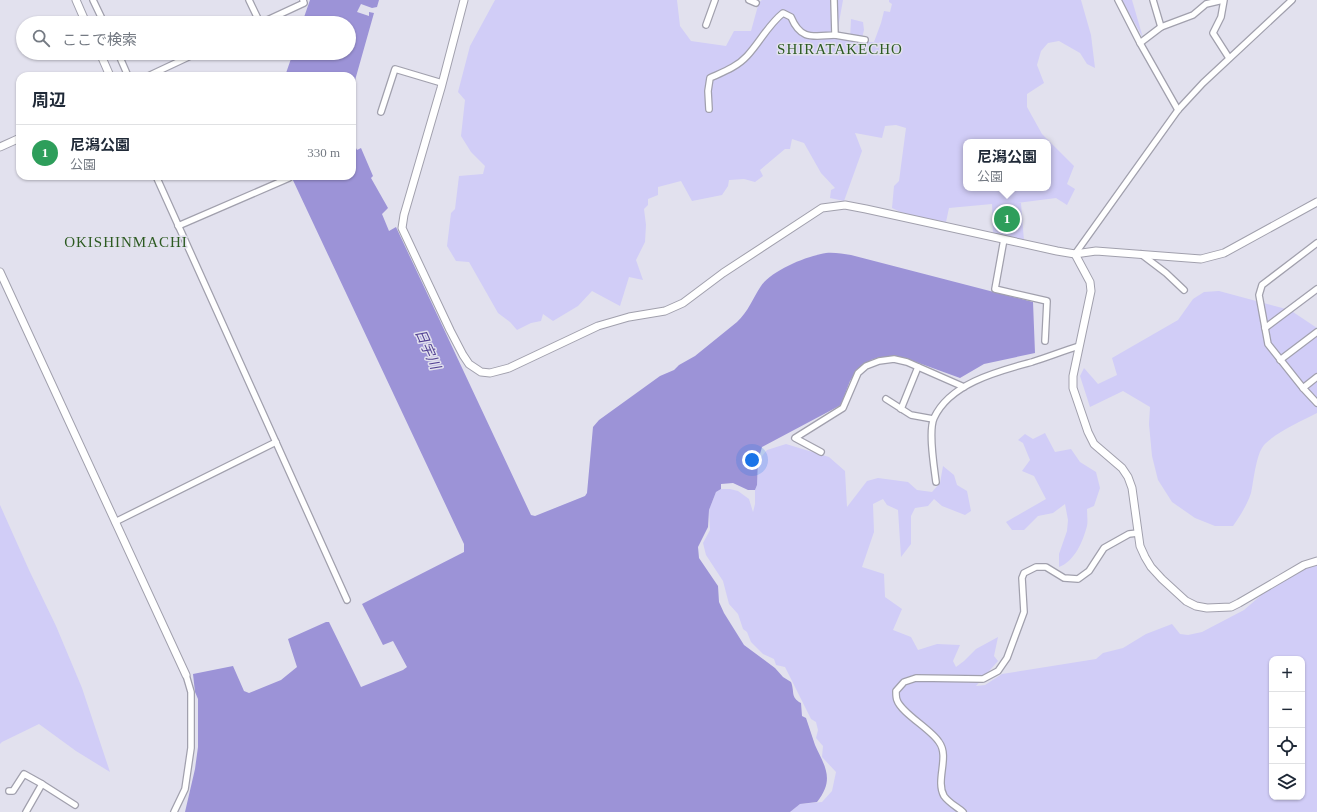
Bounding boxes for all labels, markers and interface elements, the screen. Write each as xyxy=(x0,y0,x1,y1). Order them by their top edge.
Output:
search box xyxy=(16,16,356,60)
icon: search xyxy=(30,27,52,49)
text: ここで検索 xyxy=(62,32,137,48)
district label: SHIRATAKECHO xyxy=(777,41,903,57)
text: 周辺 xyxy=(32,91,66,110)
text: 尼潟公園 xyxy=(70,137,130,153)
popup xyxy=(963,139,1051,191)
text: 1 xyxy=(42,145,48,160)
text: 330 m xyxy=(307,145,340,160)
text: 尼潟公園 xyxy=(977,149,1037,165)
text: 公園 xyxy=(70,157,96,172)
text: 公園 xyxy=(977,169,1003,184)
pin: 1 xyxy=(994,204,1020,234)
district label: OKISHINMACHI xyxy=(64,234,188,250)
water label: 日宇川 xyxy=(412,327,444,373)
your location xyxy=(742,450,762,470)
map controls xyxy=(1269,656,1305,800)
button: + xyxy=(1269,656,1305,692)
button: − xyxy=(1269,692,1305,728)
button: locate xyxy=(1269,728,1305,764)
button: layers xyxy=(1269,764,1305,800)

